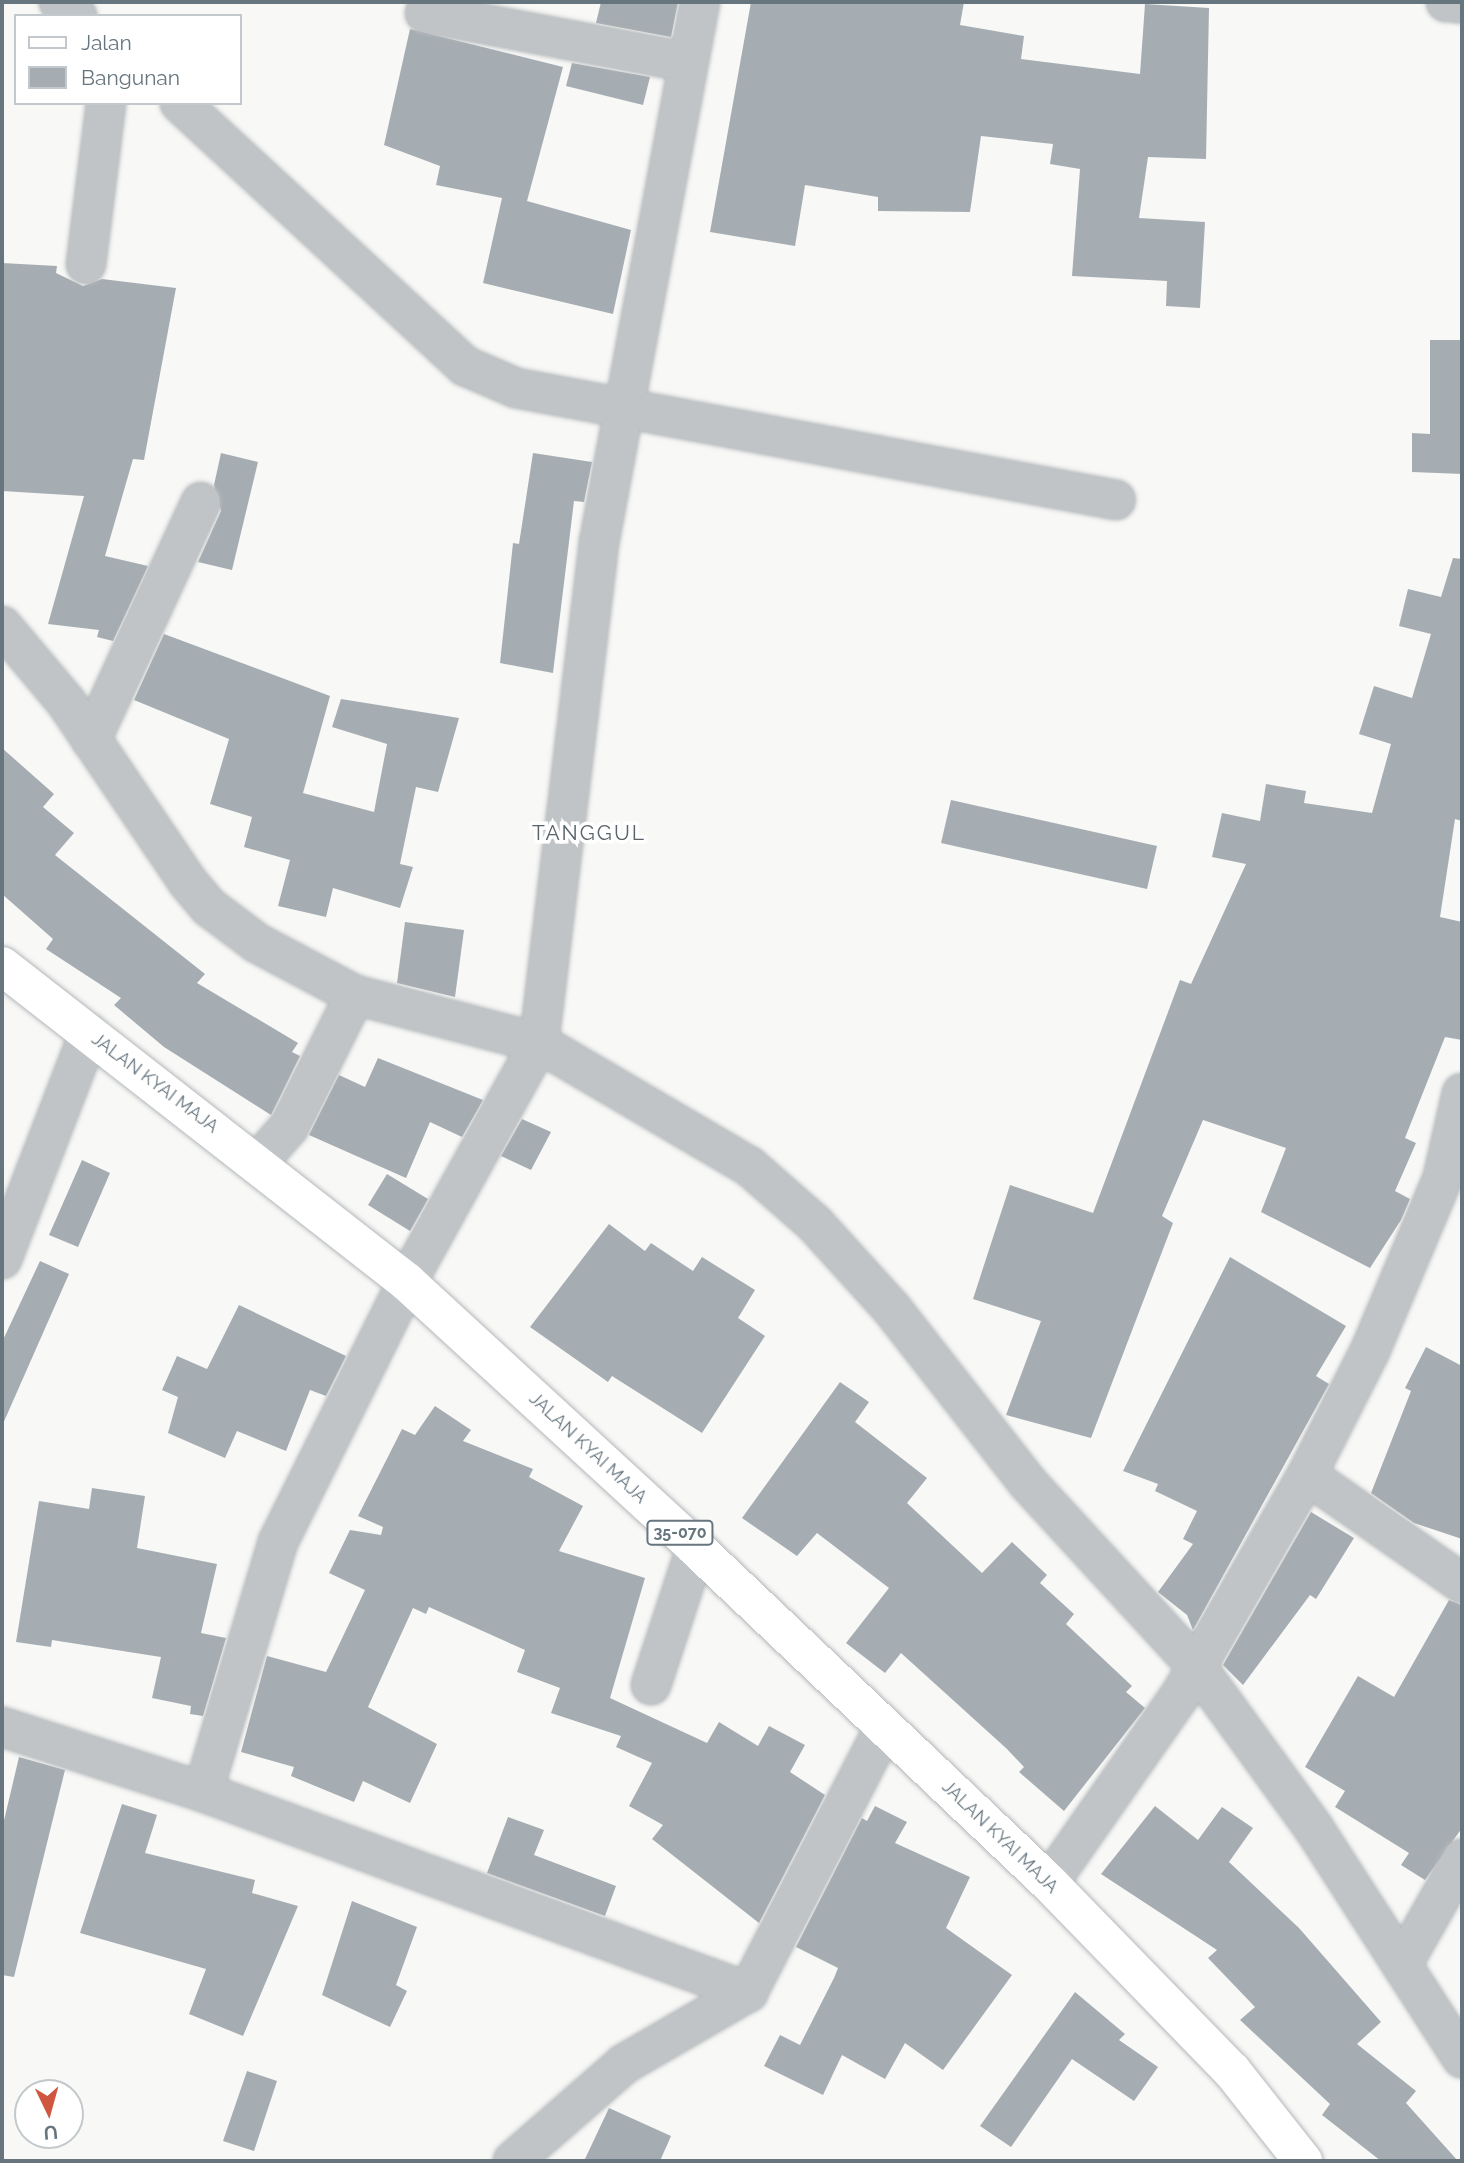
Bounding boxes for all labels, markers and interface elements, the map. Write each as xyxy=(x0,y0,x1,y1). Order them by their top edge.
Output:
legend xyxy=(14,14,242,105)
text: Jalan xyxy=(81,30,132,55)
text: Bangunan xyxy=(81,65,180,90)
district label: TANGGUL xyxy=(533,820,645,846)
street label: JALAN KYAI MAJA xyxy=(87,1028,223,1138)
street label: JALAN KYAI MAJA xyxy=(525,1388,651,1508)
road number: 35-070 xyxy=(645,1520,715,1546)
street label: JALAN KYAI MAJA xyxy=(937,1776,1063,1898)
north arrow xyxy=(14,2079,84,2149)
text: U xyxy=(43,2121,59,2145)

